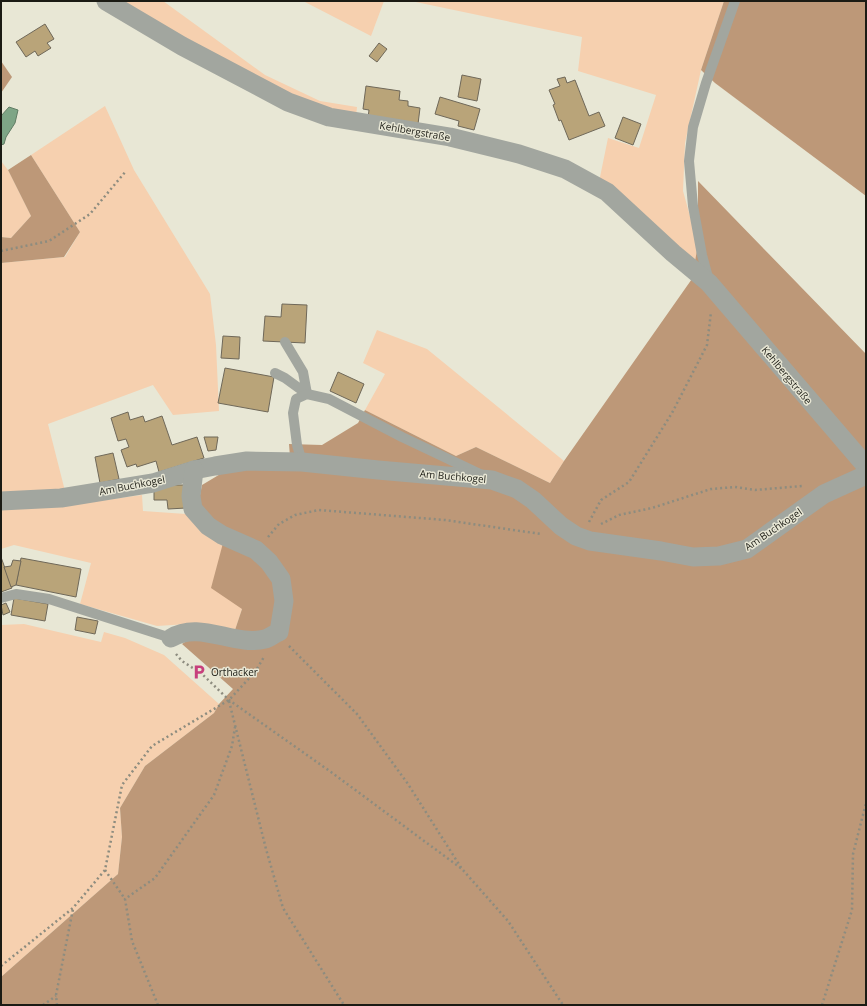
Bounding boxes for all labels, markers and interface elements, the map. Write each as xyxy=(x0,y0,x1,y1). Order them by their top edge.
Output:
street label: Kehlbergstraße xyxy=(379,118,452,144)
street label: Kehlbergstraße xyxy=(759,343,816,407)
street label: Am Buchkogel xyxy=(419,466,487,486)
street label: Am Buchkogel xyxy=(98,472,166,498)
street label: Am Buchkogel xyxy=(742,505,804,553)
parking icon: Orthacker xyxy=(190,663,208,681)
place label: Orthacker xyxy=(211,665,258,679)

